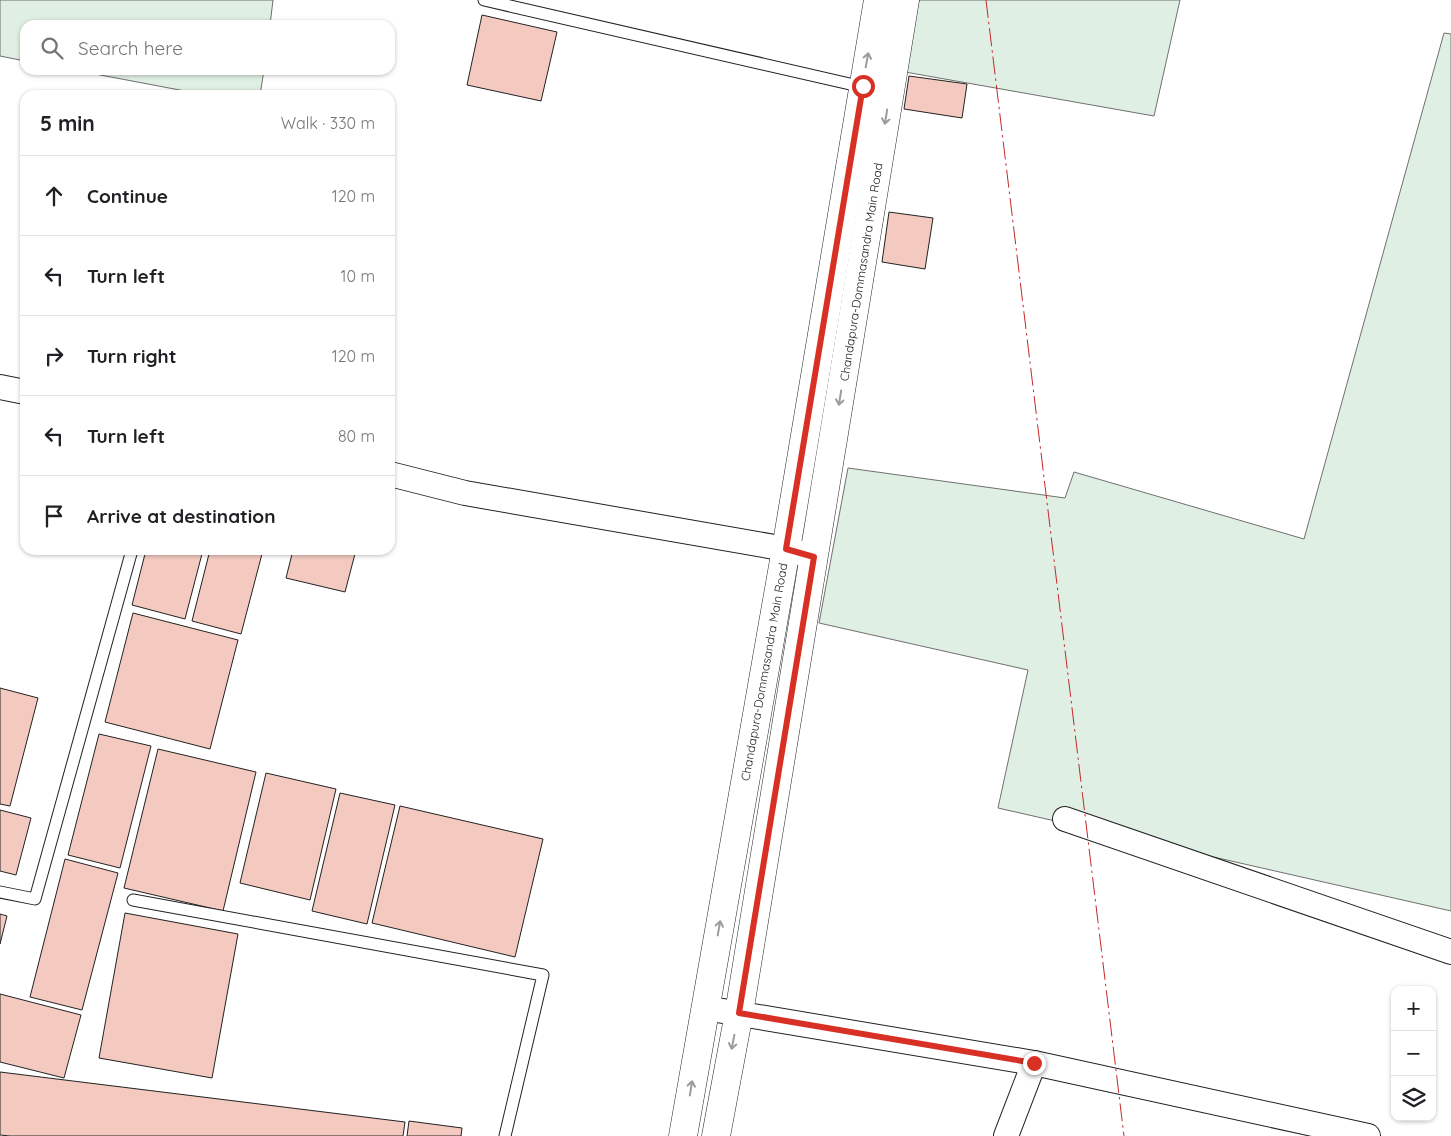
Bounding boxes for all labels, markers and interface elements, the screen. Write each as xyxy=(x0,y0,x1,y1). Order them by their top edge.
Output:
search box xyxy=(20,20,395,75)
icon: search xyxy=(38,34,66,62)
text: Search here xyxy=(78,36,183,60)
one-way arrow xyxy=(863,53,873,69)
route start xyxy=(852,75,875,98)
one-way arrow xyxy=(881,109,891,125)
text: 5 min xyxy=(40,110,95,136)
text: Walk · 330 m xyxy=(281,113,375,133)
street label: Chandapura-Dommasandra Main Road xyxy=(836,162,886,382)
icon: ahead xyxy=(40,182,68,210)
text: Continue xyxy=(87,184,168,208)
text: 120 m xyxy=(332,186,375,206)
icon: left xyxy=(40,262,68,290)
text: Turn left xyxy=(87,264,165,288)
text: 10 m xyxy=(341,266,375,286)
icon: right xyxy=(40,342,68,370)
text: Turn right xyxy=(87,344,176,368)
text: 120 m xyxy=(332,346,375,366)
one-way arrow xyxy=(835,390,845,406)
icon: left xyxy=(40,422,68,450)
text: Turn left xyxy=(87,424,165,448)
text: 80 m xyxy=(338,426,375,446)
icon: arrive xyxy=(40,502,68,530)
text: Arrive at destination xyxy=(87,504,276,528)
street label: Chandapura-Dommasandra Main Road xyxy=(737,562,791,782)
one-way arrow xyxy=(715,920,725,936)
map controls xyxy=(1391,986,1436,1121)
button: + xyxy=(1391,986,1436,1031)
button: − xyxy=(1391,1031,1436,1076)
one-way arrow xyxy=(728,1034,738,1050)
route end xyxy=(1023,1052,1046,1075)
button: layers xyxy=(1391,1076,1436,1121)
one-way arrow xyxy=(686,1080,696,1096)

